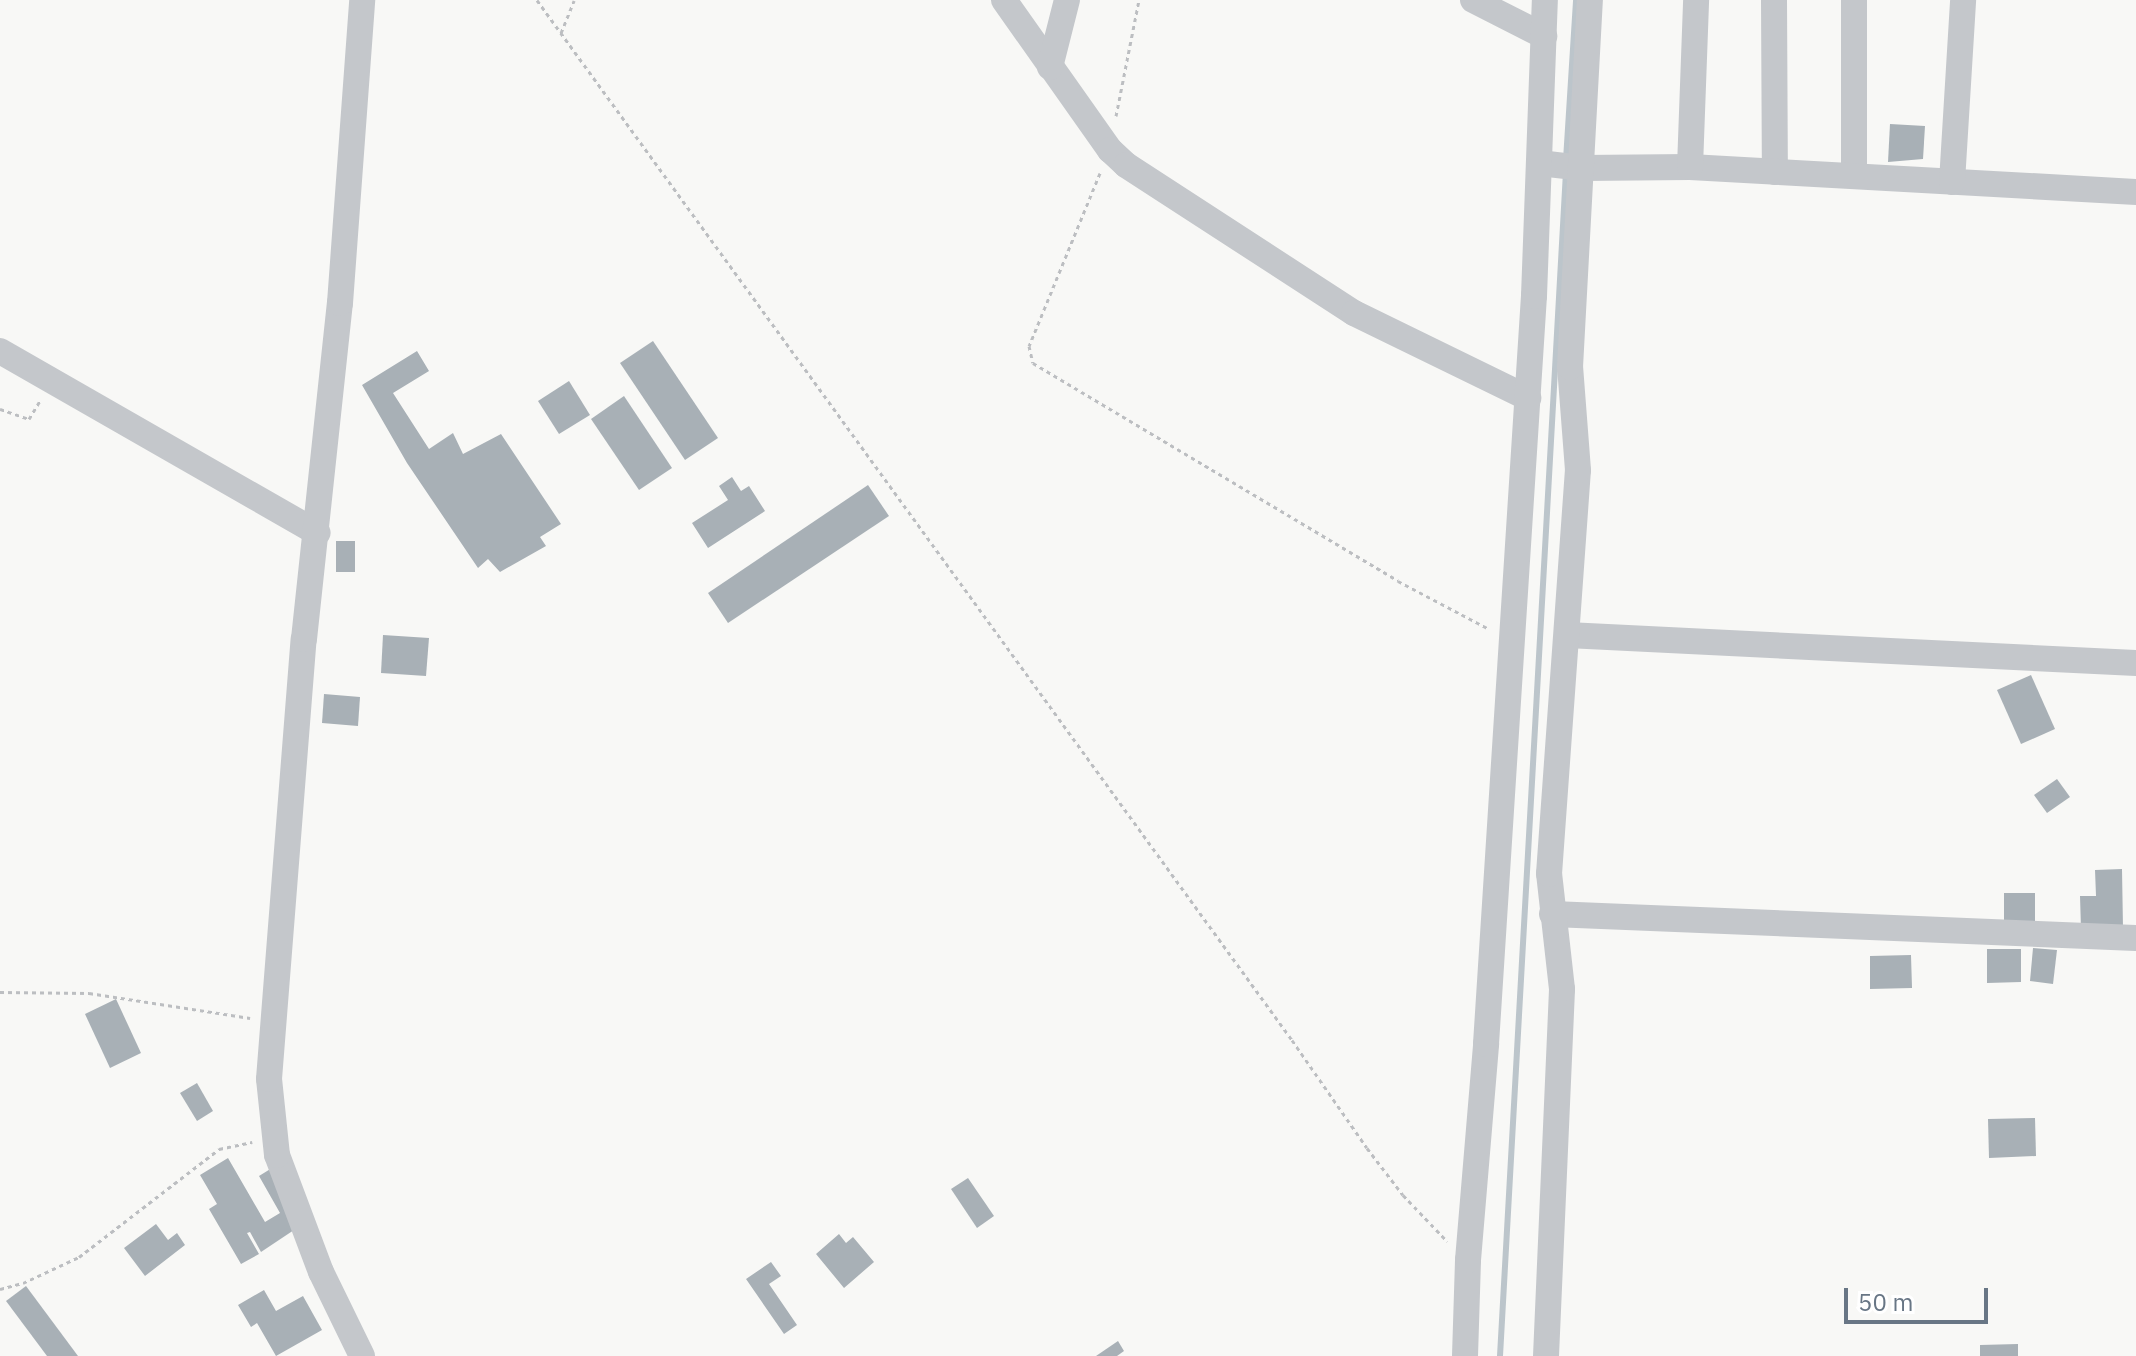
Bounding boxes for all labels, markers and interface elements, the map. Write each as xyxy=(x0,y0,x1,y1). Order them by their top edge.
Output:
scale bar xyxy=(1848,1272,1992,1322)
text: 50 m xyxy=(1858,1286,1913,1318)

